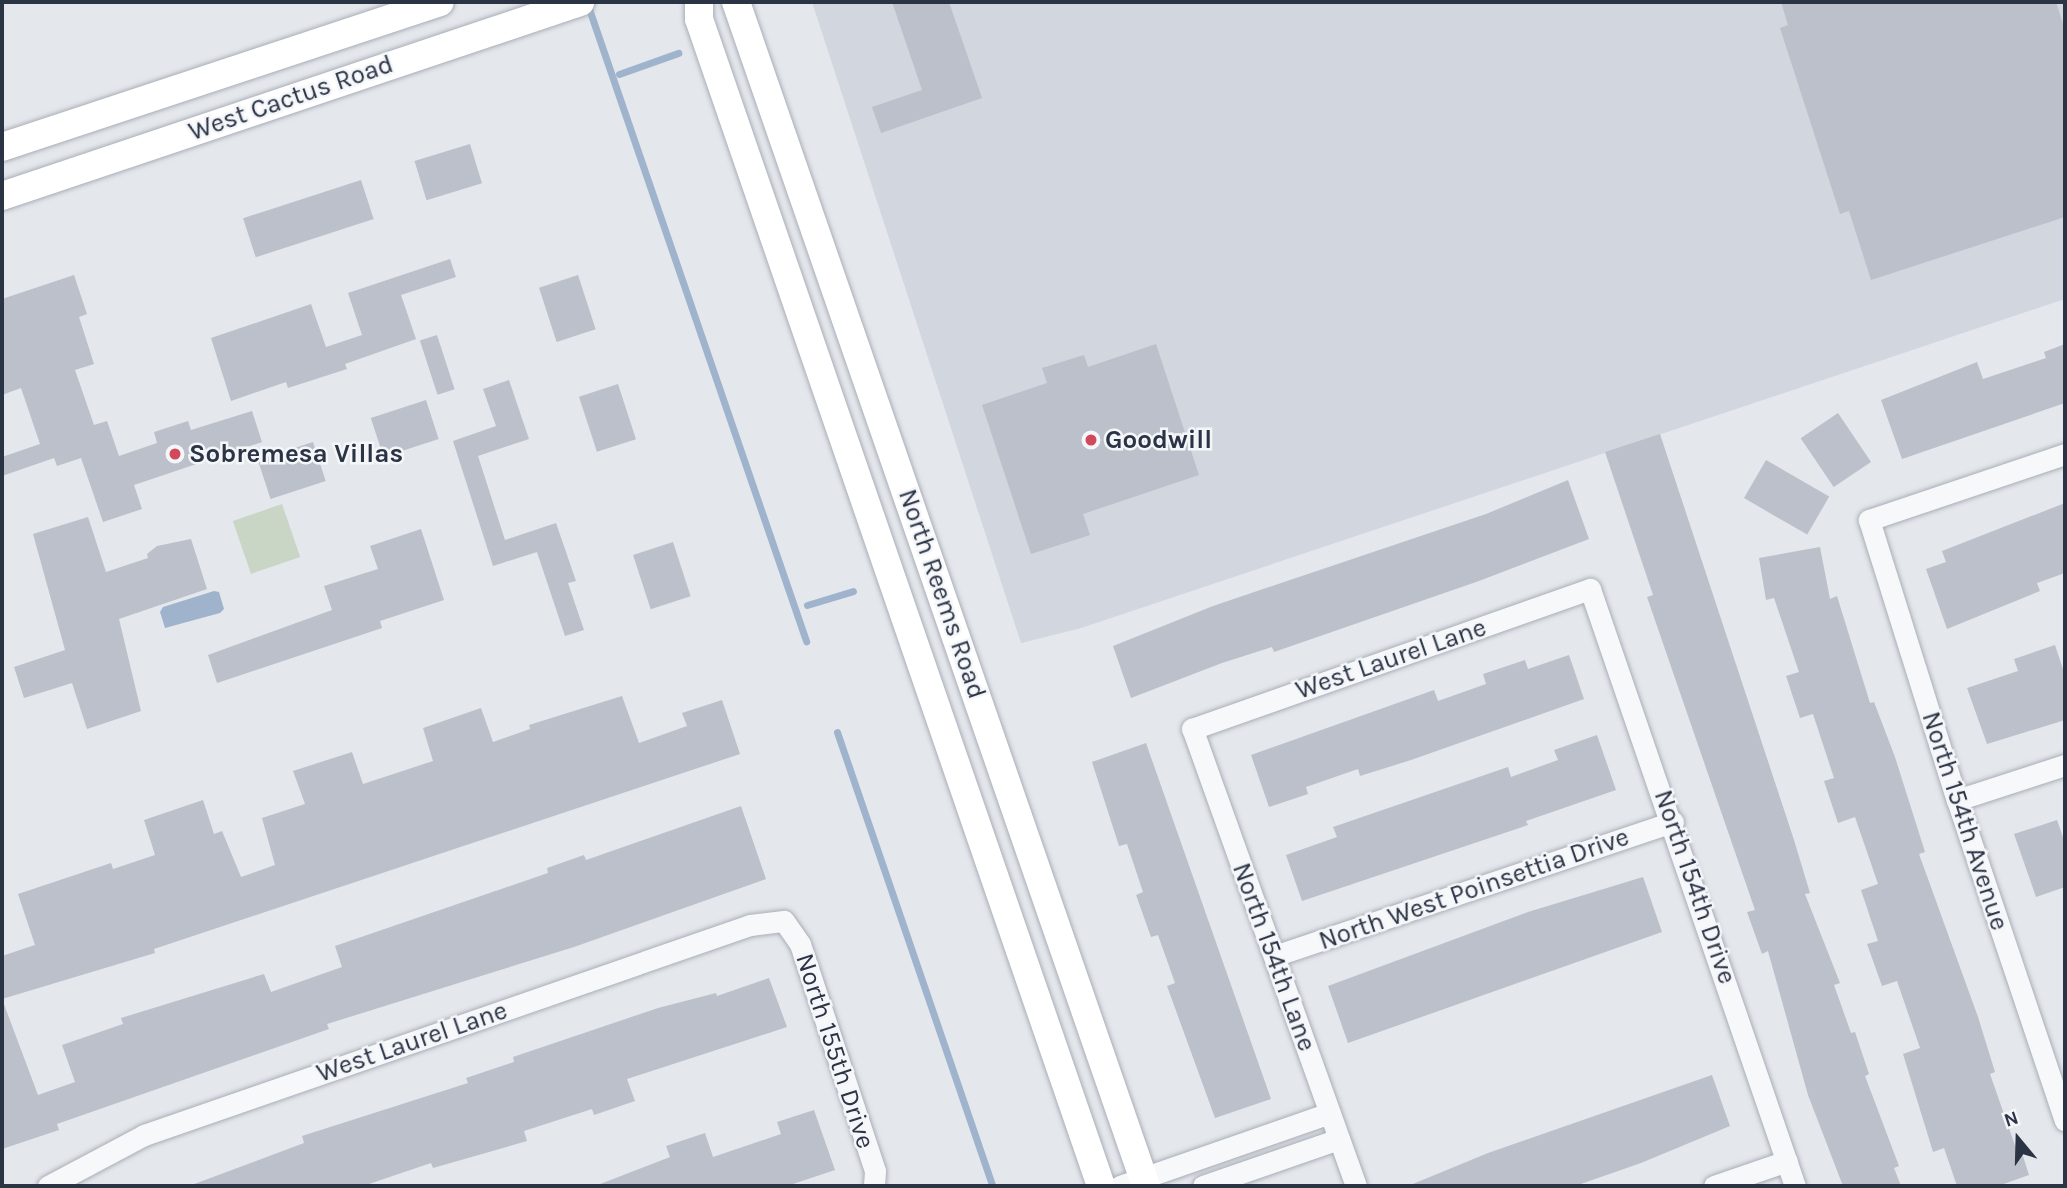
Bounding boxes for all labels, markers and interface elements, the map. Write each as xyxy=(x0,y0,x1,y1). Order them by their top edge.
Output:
street label: West Cactus Road xyxy=(185,48,397,148)
place label: Goodwill xyxy=(1105,424,1212,456)
marker: Goodwill xyxy=(1083,432,1099,448)
place label: Sobremesa Villas xyxy=(189,438,403,470)
marker: Sobremesa Villas xyxy=(167,446,183,462)
street label: North Reems Road xyxy=(891,485,993,703)
street label: West Laurel Lane xyxy=(1292,612,1490,706)
street label: North 154th Avenue xyxy=(1915,708,2015,934)
street label: North 154th Drive xyxy=(1647,786,1743,988)
street label: North West Poinsettia Drive xyxy=(1315,821,1633,957)
street label: North 154th Lane xyxy=(1225,859,1323,1055)
street label: North 155th Drive xyxy=(789,949,881,1153)
street label: West Laurel Lane xyxy=(313,995,511,1089)
north arrow xyxy=(1983,1104,2053,1174)
text: N xyxy=(2001,1107,2021,1132)

